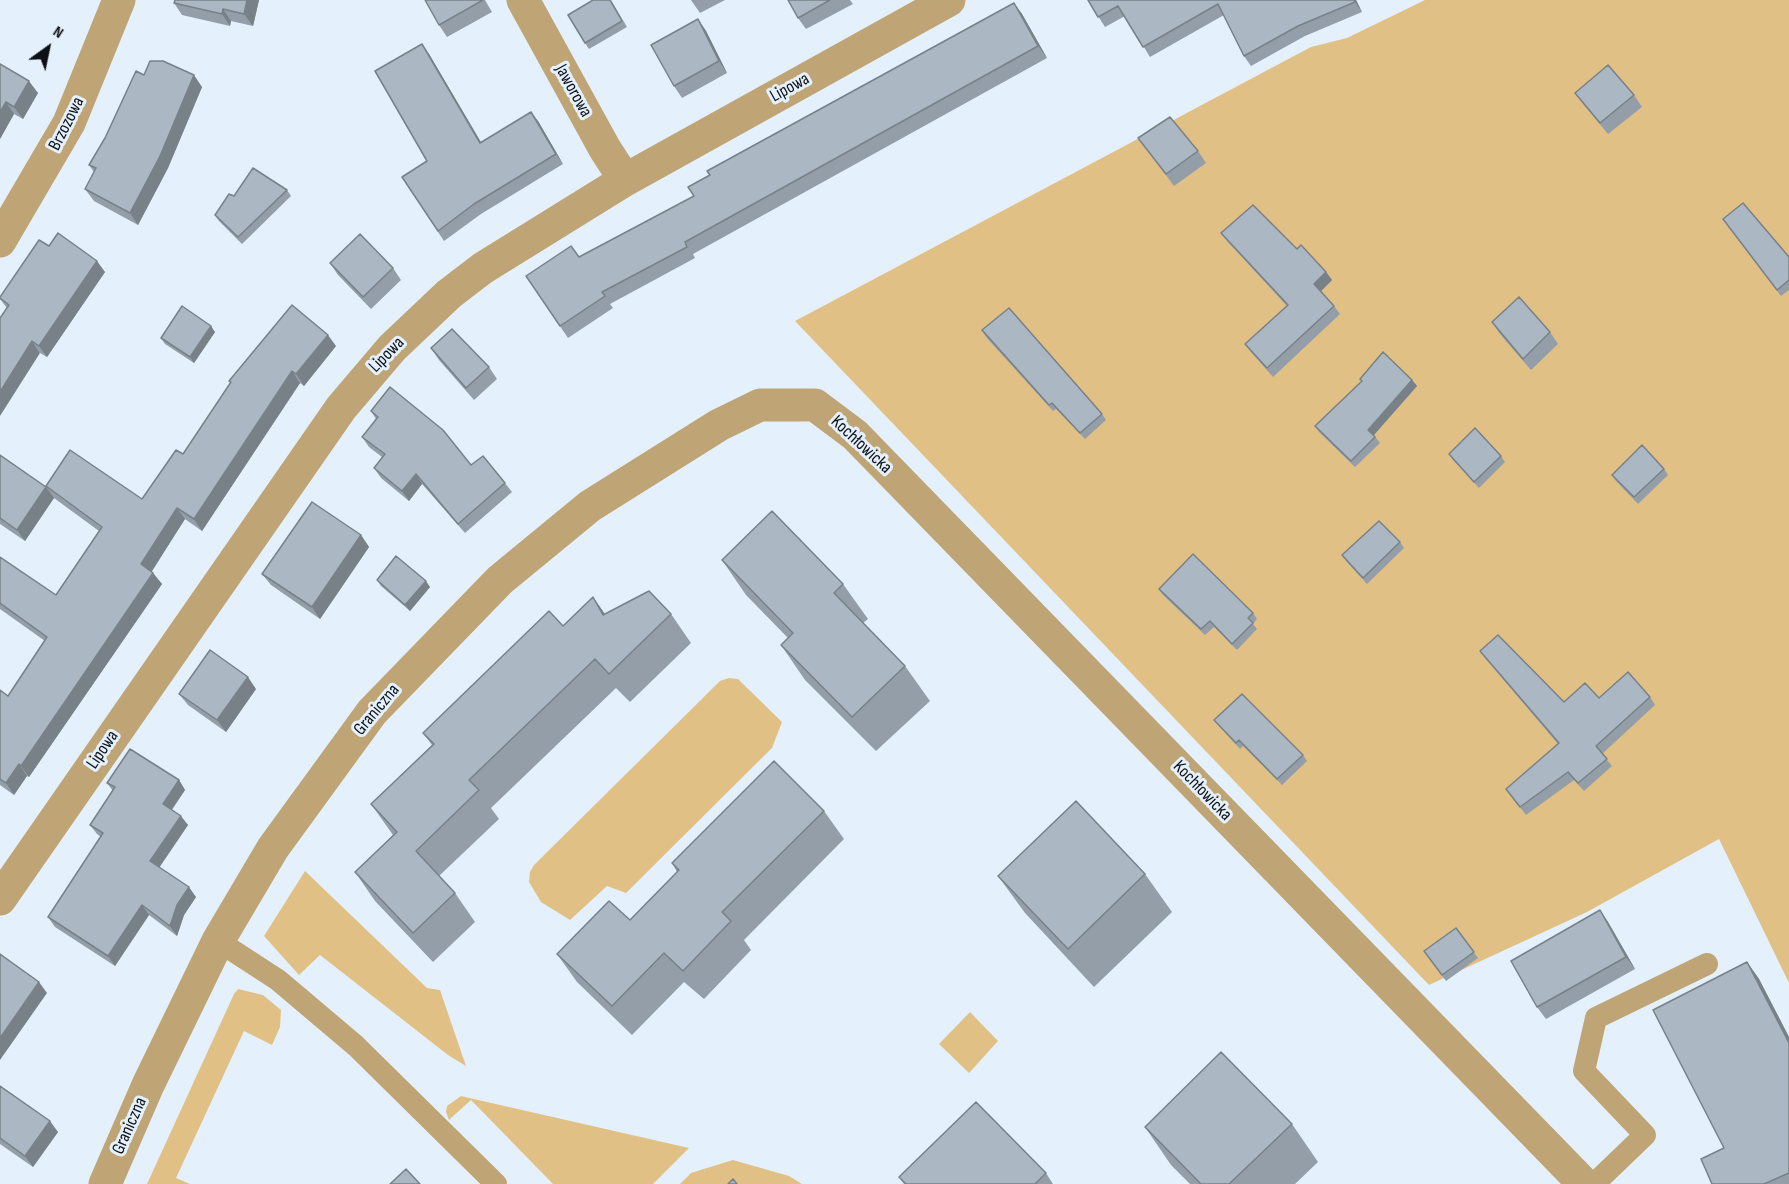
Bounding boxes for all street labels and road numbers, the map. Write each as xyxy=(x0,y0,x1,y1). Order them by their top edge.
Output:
street label: Jaworowa xyxy=(550,61,596,121)
street label: Lipowa xyxy=(767,68,813,108)
street label: Brzozowa xyxy=(44,94,90,154)
street label: Lipowa xyxy=(365,333,409,377)
street label: Kochłowicka xyxy=(826,411,896,479)
street label: Graniczna xyxy=(349,680,405,740)
street label: Lipowa xyxy=(82,727,124,773)
street label: Kochłowicka xyxy=(1168,756,1236,826)
street label: Graniczna xyxy=(108,1094,152,1158)

